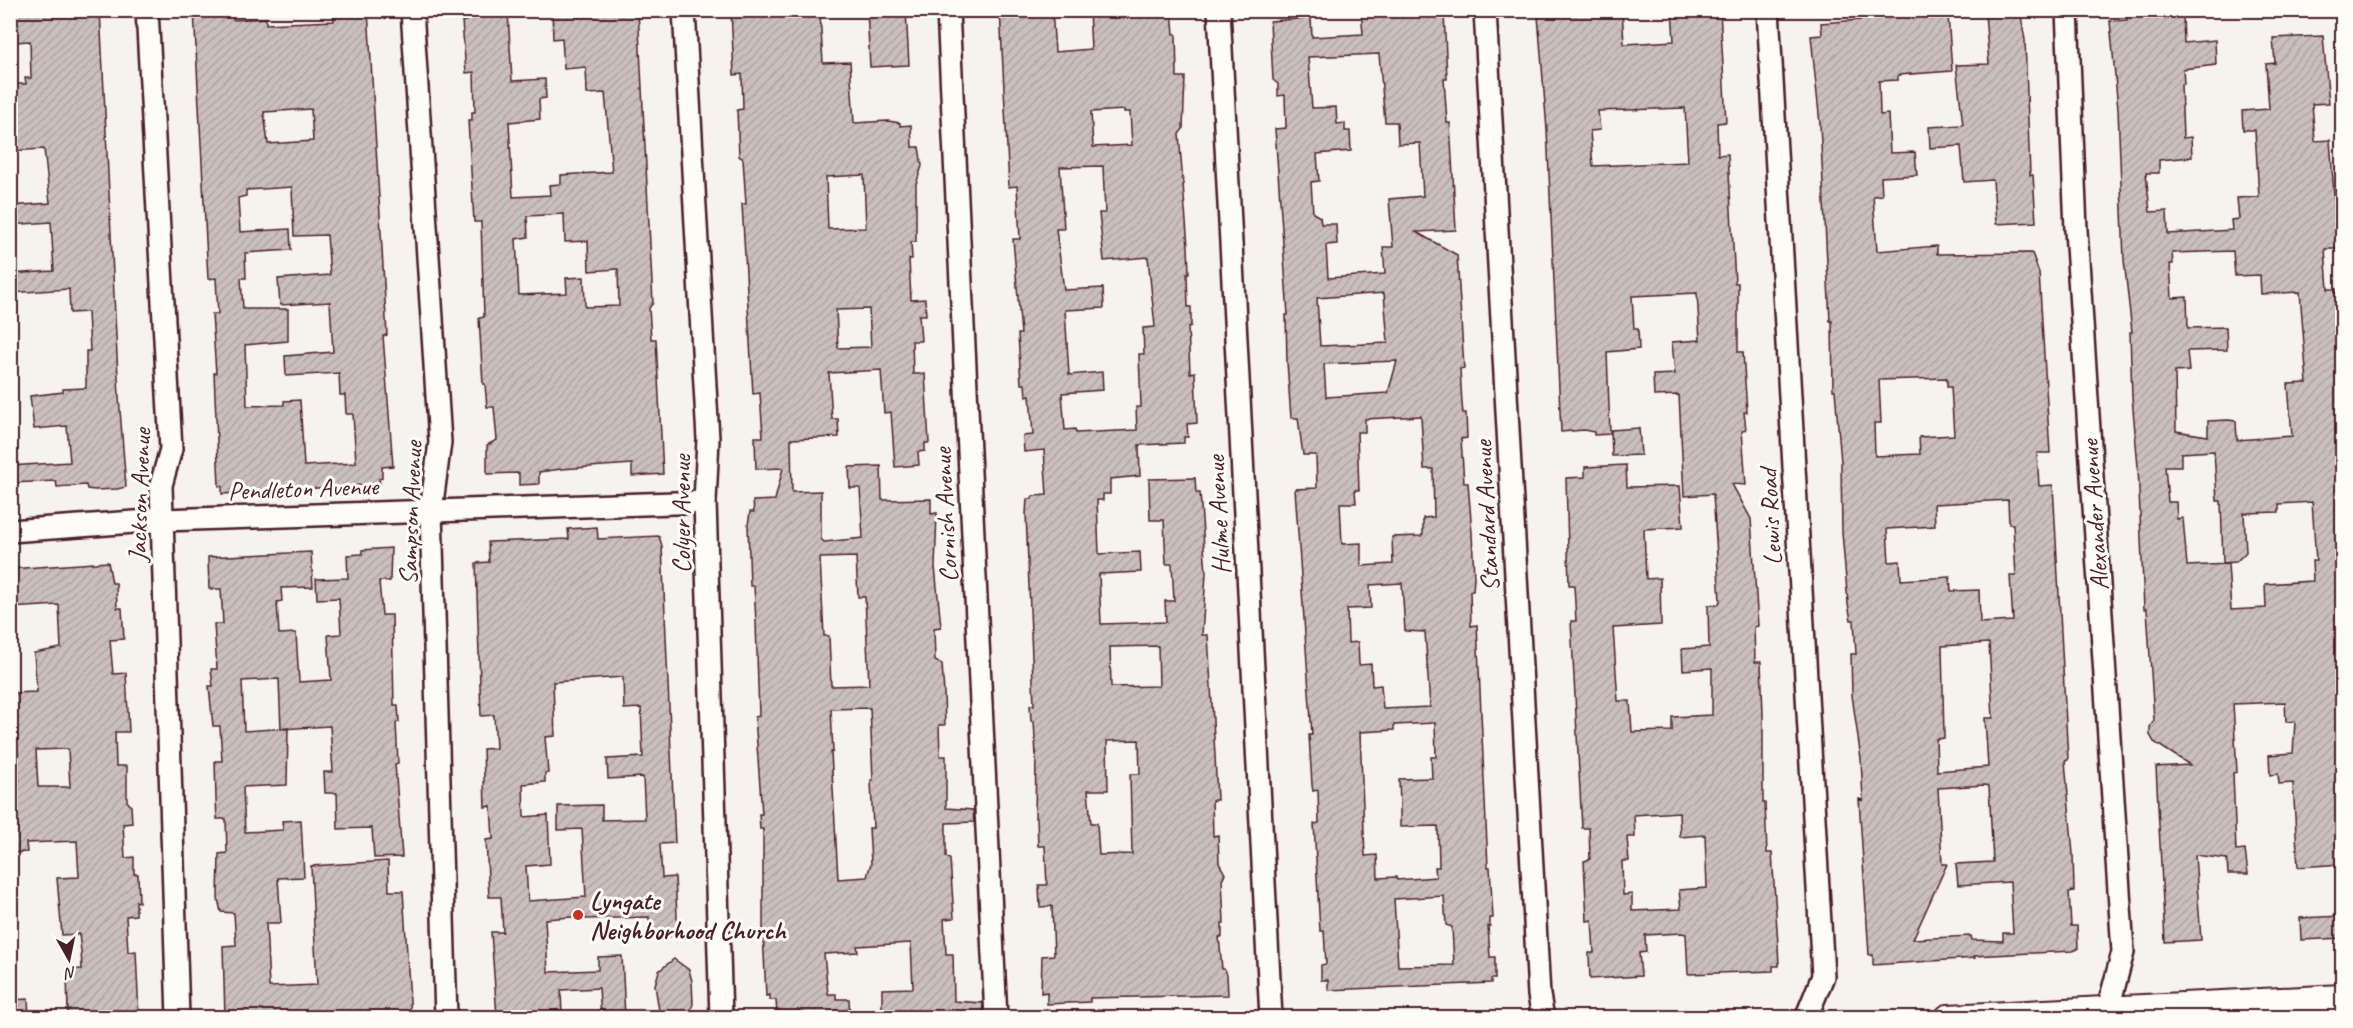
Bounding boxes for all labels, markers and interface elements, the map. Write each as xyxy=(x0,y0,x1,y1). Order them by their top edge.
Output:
street label: Jackson Avenue xyxy=(121,426,158,564)
street label: Alexander Avenue xyxy=(2073,437,2116,592)
street label: Standard Avenue xyxy=(1466,438,1507,592)
street label: Sampson Avenue xyxy=(391,439,430,586)
street label: Cornish Avenue xyxy=(925,445,965,583)
street label: Colyer Avenue xyxy=(665,453,698,573)
street label: Hulme Avenue xyxy=(1199,453,1238,575)
street label: Lewis Road xyxy=(1751,464,1790,566)
street label: Pendleton Avenue xyxy=(227,469,380,508)
place label: Lyngate Neighborhood Church xyxy=(590,884,787,947)
marker: Lyngate Neighborhood Church xyxy=(571,908,585,922)
north arrow xyxy=(39,929,99,989)
text: N xyxy=(62,962,78,984)

